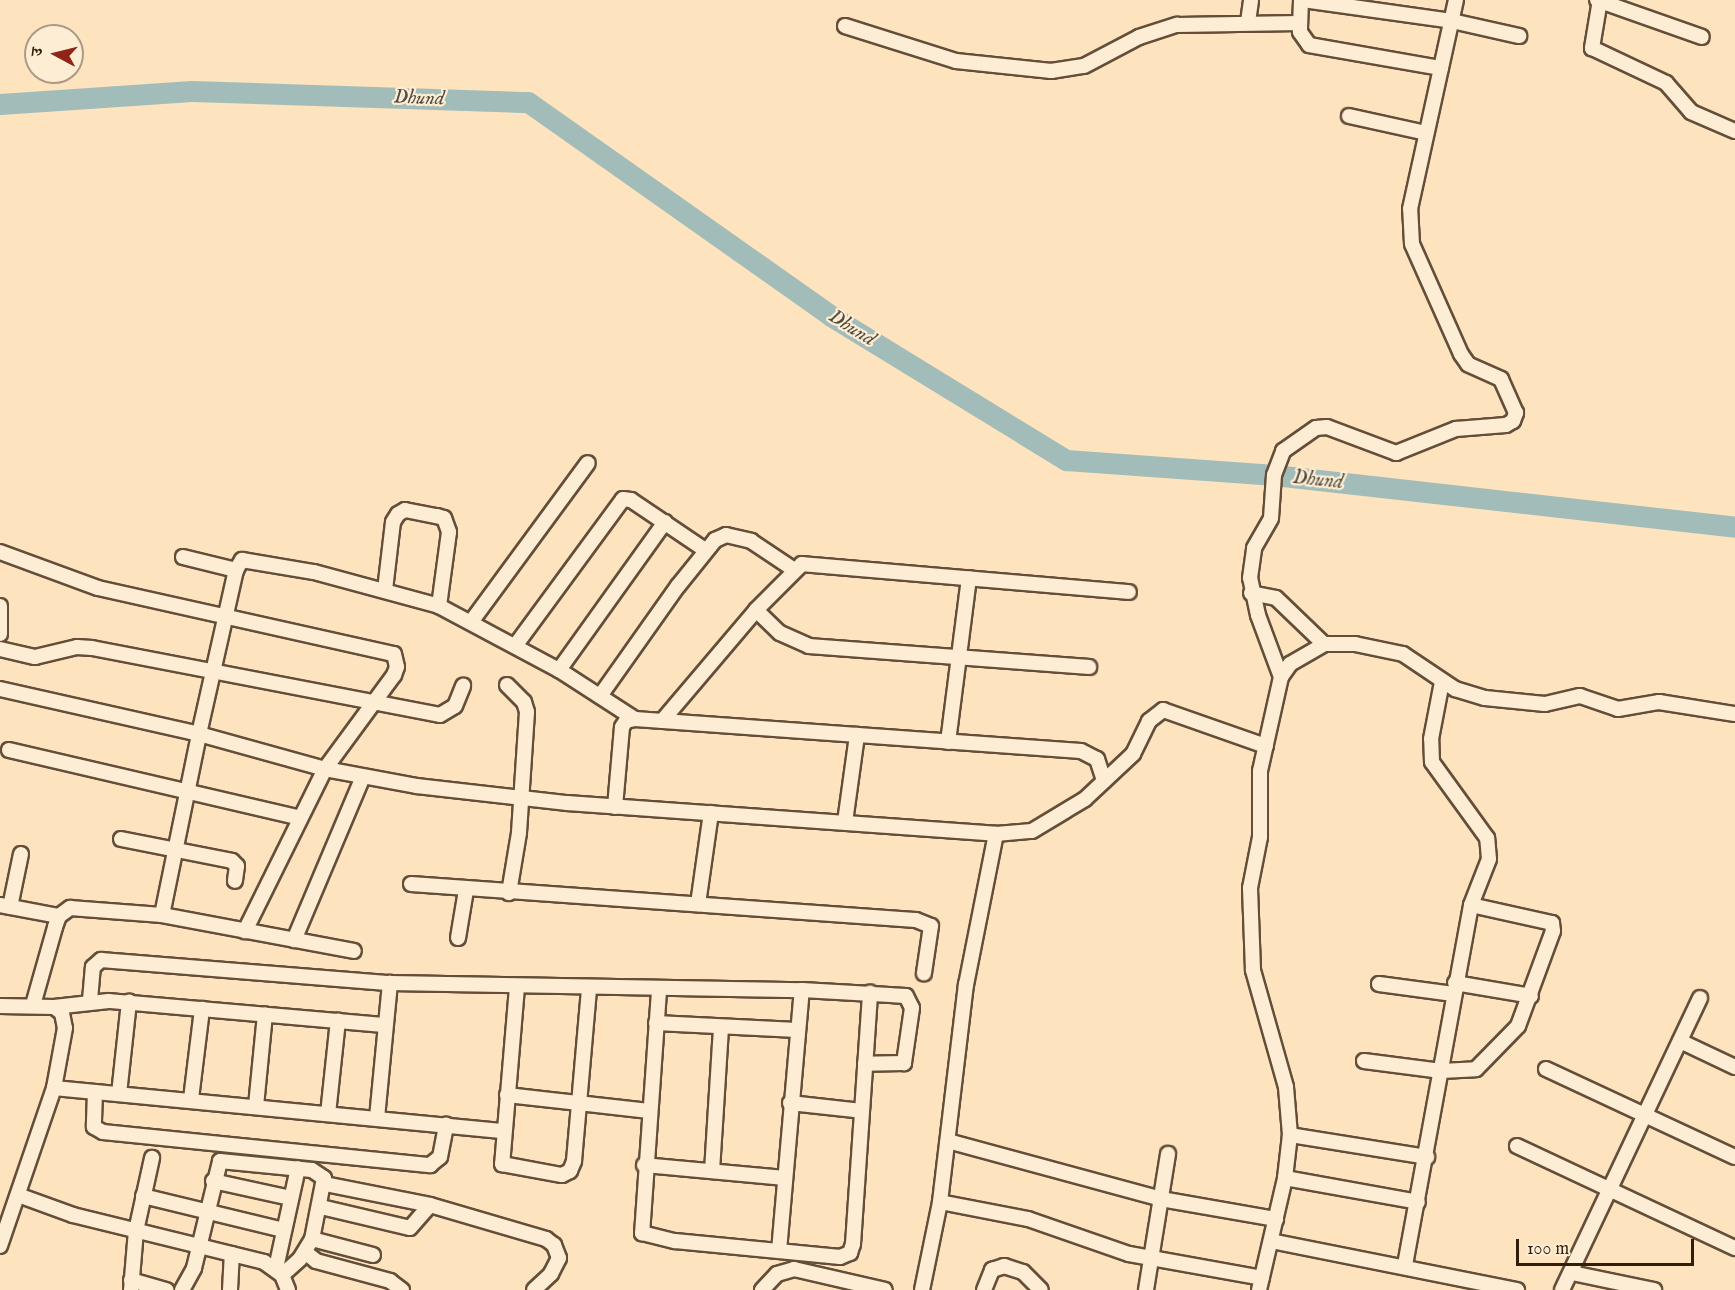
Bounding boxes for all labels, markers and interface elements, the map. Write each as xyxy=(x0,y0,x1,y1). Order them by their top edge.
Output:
north arrow xyxy=(24,24,84,84)
text: उ xyxy=(28,47,49,57)
water label: Dhund xyxy=(393,85,445,111)
water label: Dhund xyxy=(824,304,880,352)
water label: Dhund xyxy=(1292,465,1344,495)
scale bar xyxy=(1519,1227,1698,1265)
text: 100 m xyxy=(1527,1238,1569,1261)

